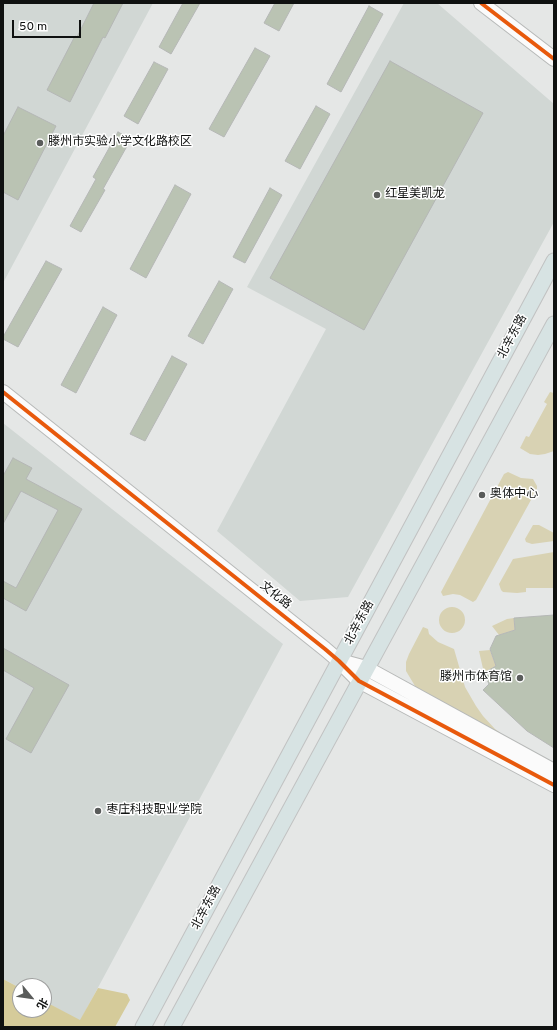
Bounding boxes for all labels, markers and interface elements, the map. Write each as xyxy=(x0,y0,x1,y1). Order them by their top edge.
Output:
scale bar xyxy=(14,12,83,38)
text: 50 m xyxy=(19,19,47,35)
place label: 滕州市实验小学文化路校区 xyxy=(48,136,192,150)
marker: 滕州市实验小学文化路校区 xyxy=(35,138,45,148)
place label: 红星美凯龙 xyxy=(385,188,445,202)
marker: 红星美凯龙 xyxy=(372,190,382,200)
street label: 北辛东路 xyxy=(495,312,531,362)
place label: 奥体中心 xyxy=(490,488,538,502)
marker: 奥体中心 xyxy=(477,490,487,500)
street label: 文化路 xyxy=(256,579,294,613)
street label: 北辛东路 xyxy=(342,598,378,648)
place label: 滕州市体育馆 xyxy=(440,671,512,685)
marker: 滕州市体育馆 xyxy=(515,673,525,683)
place label: 枣庄科技职业学院 xyxy=(106,804,202,818)
marker: 枣庄科技职业学院 xyxy=(93,806,103,816)
street label: 北辛东路 xyxy=(189,883,225,933)
north arrow xyxy=(12,978,52,1018)
text: 北 xyxy=(33,995,50,1012)

